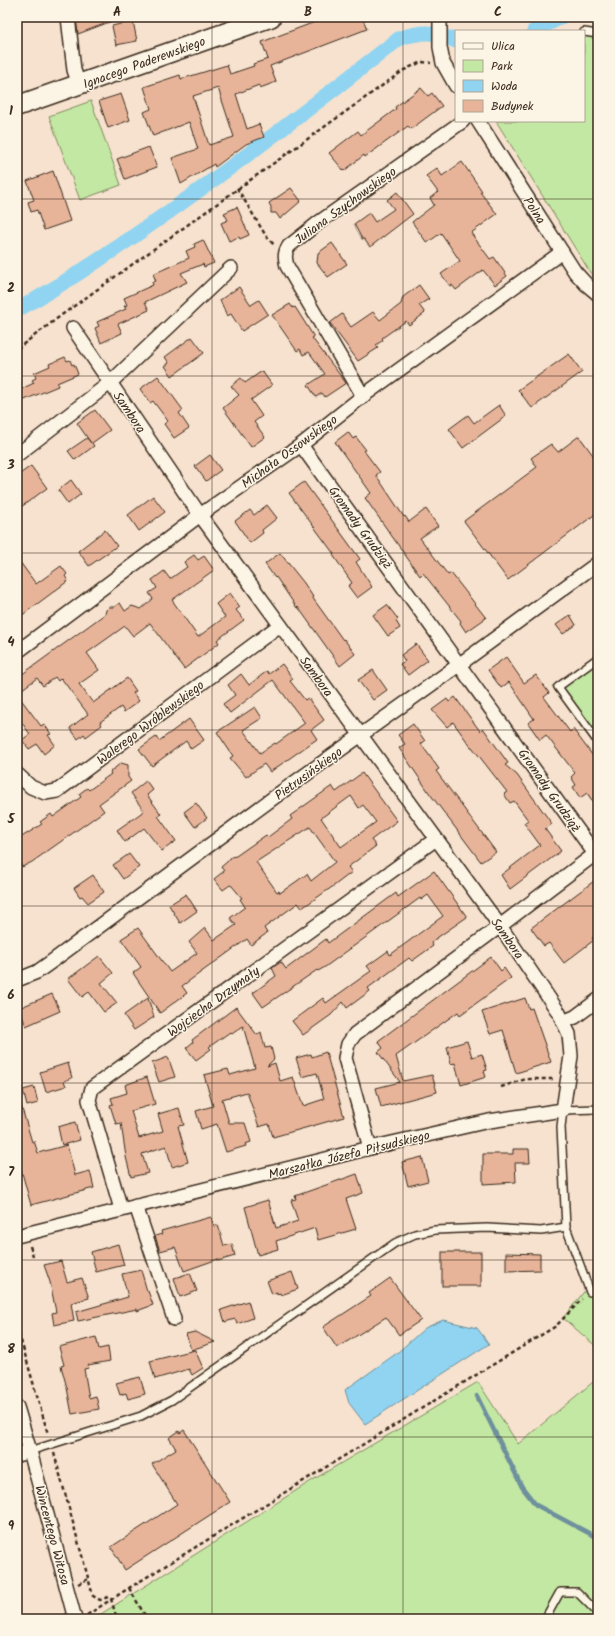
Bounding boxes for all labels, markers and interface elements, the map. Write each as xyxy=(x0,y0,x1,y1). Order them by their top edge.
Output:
text: A xyxy=(113,2,121,23)
text: B xyxy=(304,2,312,23)
text: C xyxy=(494,2,502,23)
legend xyxy=(455,30,585,122)
street label: Ignacego Paderewskiego xyxy=(80,31,209,95)
text: Ulica xyxy=(491,37,515,56)
text: Park xyxy=(491,57,513,76)
text: Woda xyxy=(491,77,518,96)
text: Budynek xyxy=(491,97,534,116)
text: 1 xyxy=(9,101,13,122)
street label: Juliana Szychowskiego xyxy=(290,162,401,250)
street label: Polna xyxy=(517,193,550,229)
text: 2 xyxy=(7,278,15,299)
street label: Sambora xyxy=(107,388,150,438)
street label: Michała Ossowskiego xyxy=(237,410,342,494)
text: 3 xyxy=(6,455,15,476)
street label: Gromady Grudziąż xyxy=(323,482,397,574)
text: 4 xyxy=(7,632,15,653)
street label: Sambora xyxy=(294,652,338,702)
street label: Walerego Wróblewskiego xyxy=(93,676,209,771)
street label: Pietrusińskiego xyxy=(270,742,347,806)
street label: Gromady Grudziąż xyxy=(512,745,586,837)
text: 5 xyxy=(7,809,16,830)
street label: Sambora xyxy=(485,914,529,964)
street label: Wojciecha Drzymały xyxy=(163,961,265,1043)
text: 6 xyxy=(7,985,15,1006)
street label: Marszałka Józefa Piłsudskiego xyxy=(266,1125,432,1186)
text: 7 xyxy=(8,1162,15,1183)
text: 8 xyxy=(7,1339,15,1360)
street label: Wincentego Witosa xyxy=(28,1483,75,1588)
text: 9 xyxy=(8,1516,15,1537)

